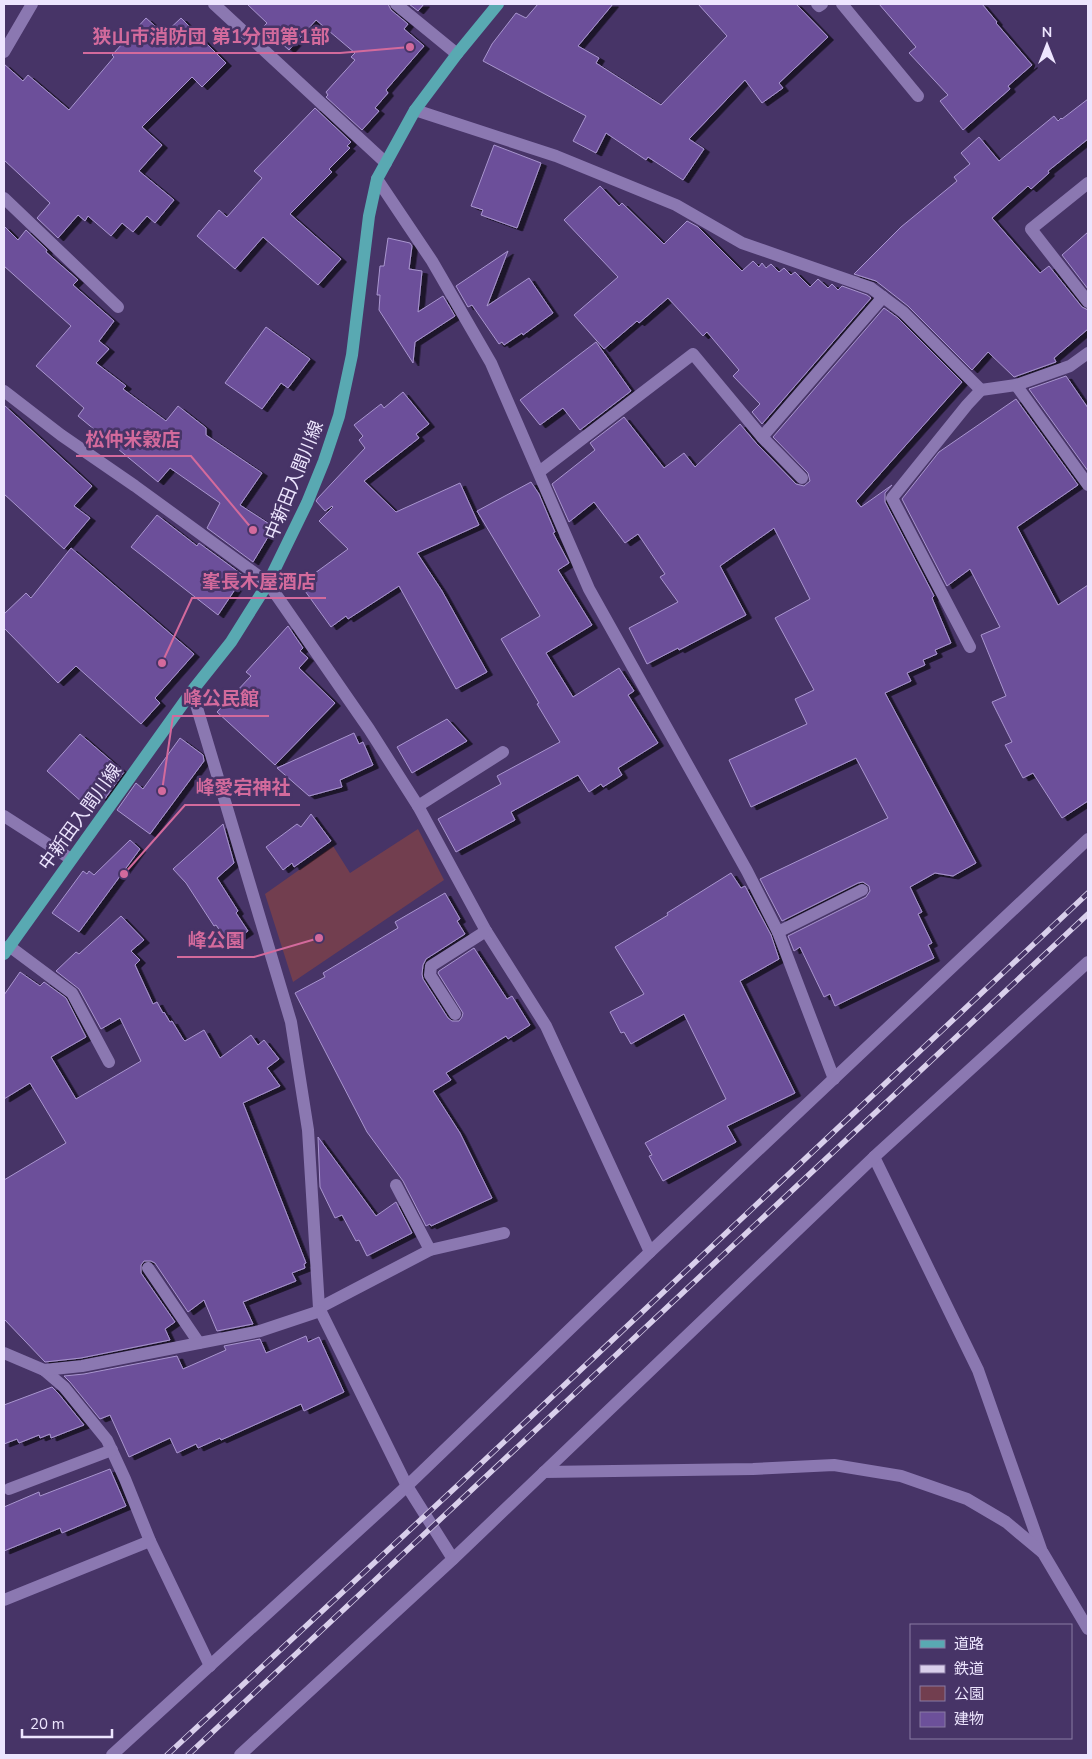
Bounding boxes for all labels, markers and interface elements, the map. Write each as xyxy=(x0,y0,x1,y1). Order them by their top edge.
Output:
callout: 狭山市消防団 第1分団第1部 xyxy=(83,19,340,53)
north arrow xyxy=(1022,20,1072,70)
text: N xyxy=(1042,23,1052,42)
text: 狭山市消防団 第1分団第1部 xyxy=(93,24,329,50)
street label: 中新田入間川線 xyxy=(259,417,329,543)
callout: 松仲米穀店 xyxy=(76,422,191,456)
text: 松仲米穀店 xyxy=(85,427,181,453)
callout: 峯長木屋酒店 xyxy=(192,564,326,598)
text: 峯長木屋酒店 xyxy=(202,569,316,595)
callout: 峰公民館 xyxy=(173,682,269,716)
text: 峰公民館 xyxy=(183,686,259,712)
street label: 中新田入間川線 xyxy=(33,759,127,875)
callout: 峰愛宕神社 xyxy=(185,771,300,805)
text: 峰愛宕神社 xyxy=(195,775,291,801)
callout: 峰公園 xyxy=(177,923,254,957)
text: 峰公園 xyxy=(187,928,245,954)
legend xyxy=(910,1624,1072,1739)
text: 道路 xyxy=(954,1634,984,1654)
text: 鉄道 xyxy=(954,1659,984,1679)
text: 公園 xyxy=(954,1684,984,1704)
scale bar xyxy=(22,1706,112,1738)
text: 建物 xyxy=(954,1709,984,1729)
text: 20 m xyxy=(30,1714,65,1734)

